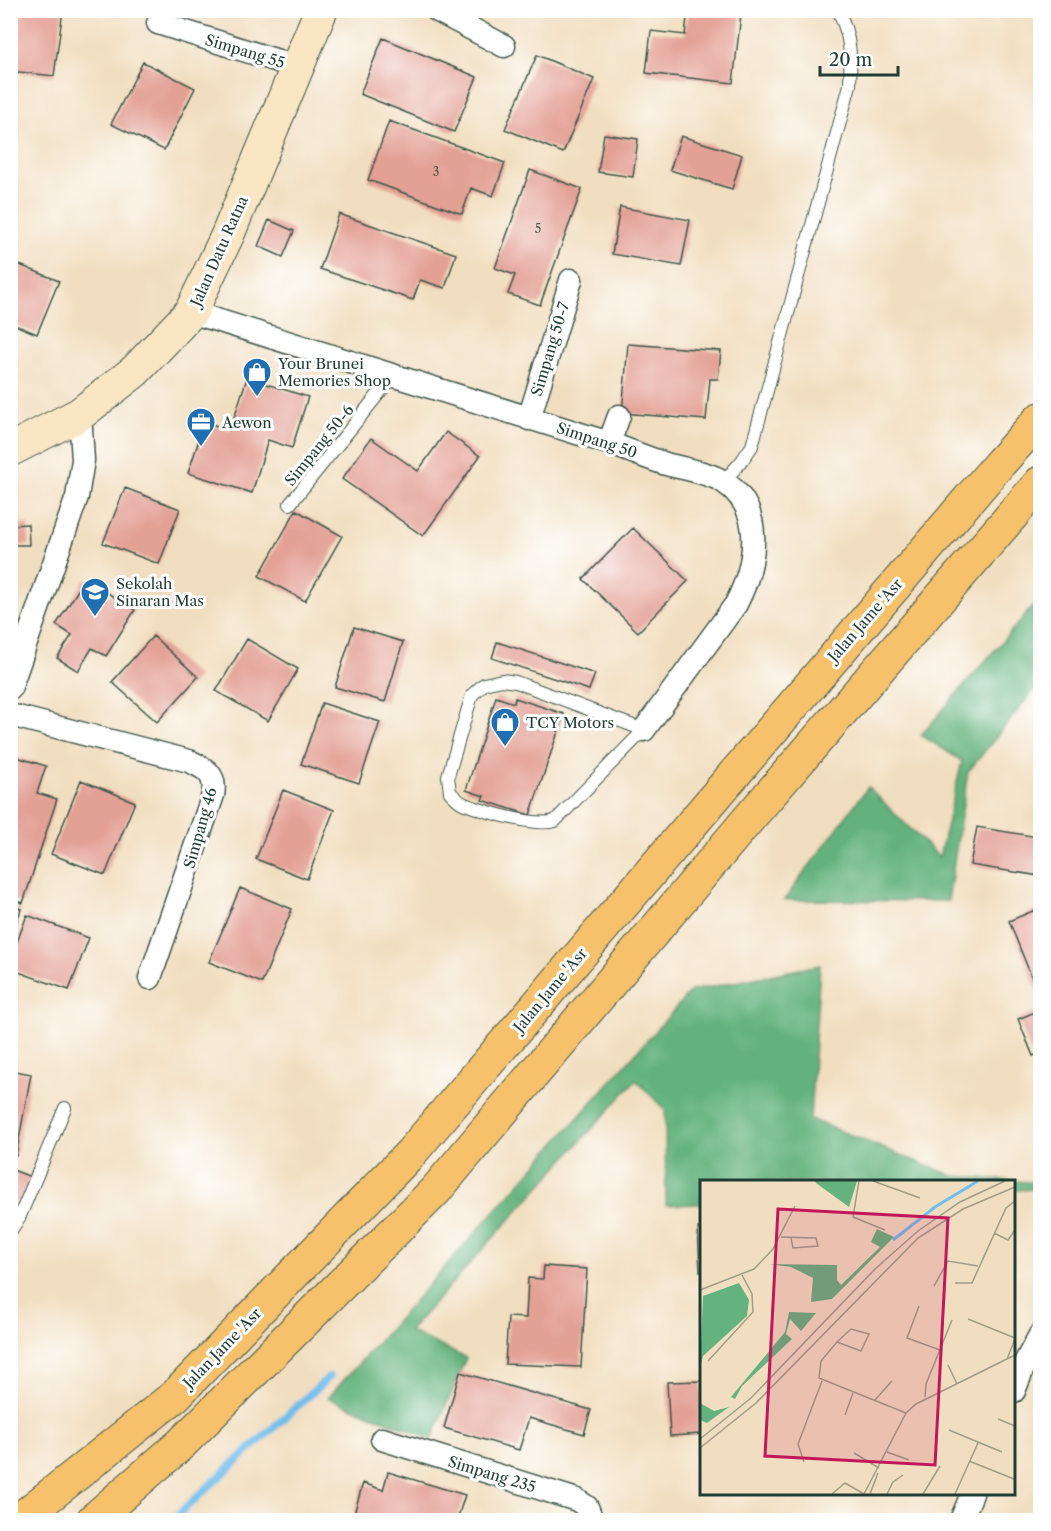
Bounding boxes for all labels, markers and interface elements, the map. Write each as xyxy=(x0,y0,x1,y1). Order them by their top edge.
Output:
street label: Simpang 55 xyxy=(203,30,287,72)
scale bar xyxy=(820,39,898,77)
text: 20 m xyxy=(829,49,873,71)
house number: 3 xyxy=(433,164,439,179)
street label: Jalan Datu Ratna xyxy=(185,193,252,311)
house number: 5 xyxy=(535,221,541,236)
street label: Simpang 50-7 xyxy=(527,299,574,398)
place label: Your Brunei Memories Shop xyxy=(277,354,391,390)
shop icon: Your Brunei Memories Shop xyxy=(241,356,273,398)
street label: Simpang 50-6 xyxy=(280,400,358,490)
office icon: Aewon xyxy=(185,406,217,448)
place label: Aewon xyxy=(221,413,272,432)
street label: Simpang 50 xyxy=(554,418,640,462)
place label: Sekolah Sinaran Mas xyxy=(116,574,204,610)
street label: Jalan Jame 'Asr xyxy=(822,574,907,667)
school or university icon: Sekolah Sinaran Mas xyxy=(79,576,111,618)
shop icon: TCY Motors xyxy=(489,706,521,748)
place label: TCY Motors xyxy=(526,713,614,732)
street label: Simpang 46 xyxy=(179,785,221,871)
street label: Jalan Jame 'Asr xyxy=(508,943,591,1038)
inset map xyxy=(700,1180,1015,1495)
street label: Jalan Jame 'Asr xyxy=(178,1303,266,1394)
street label: Simpang 235 xyxy=(446,1452,538,1496)

